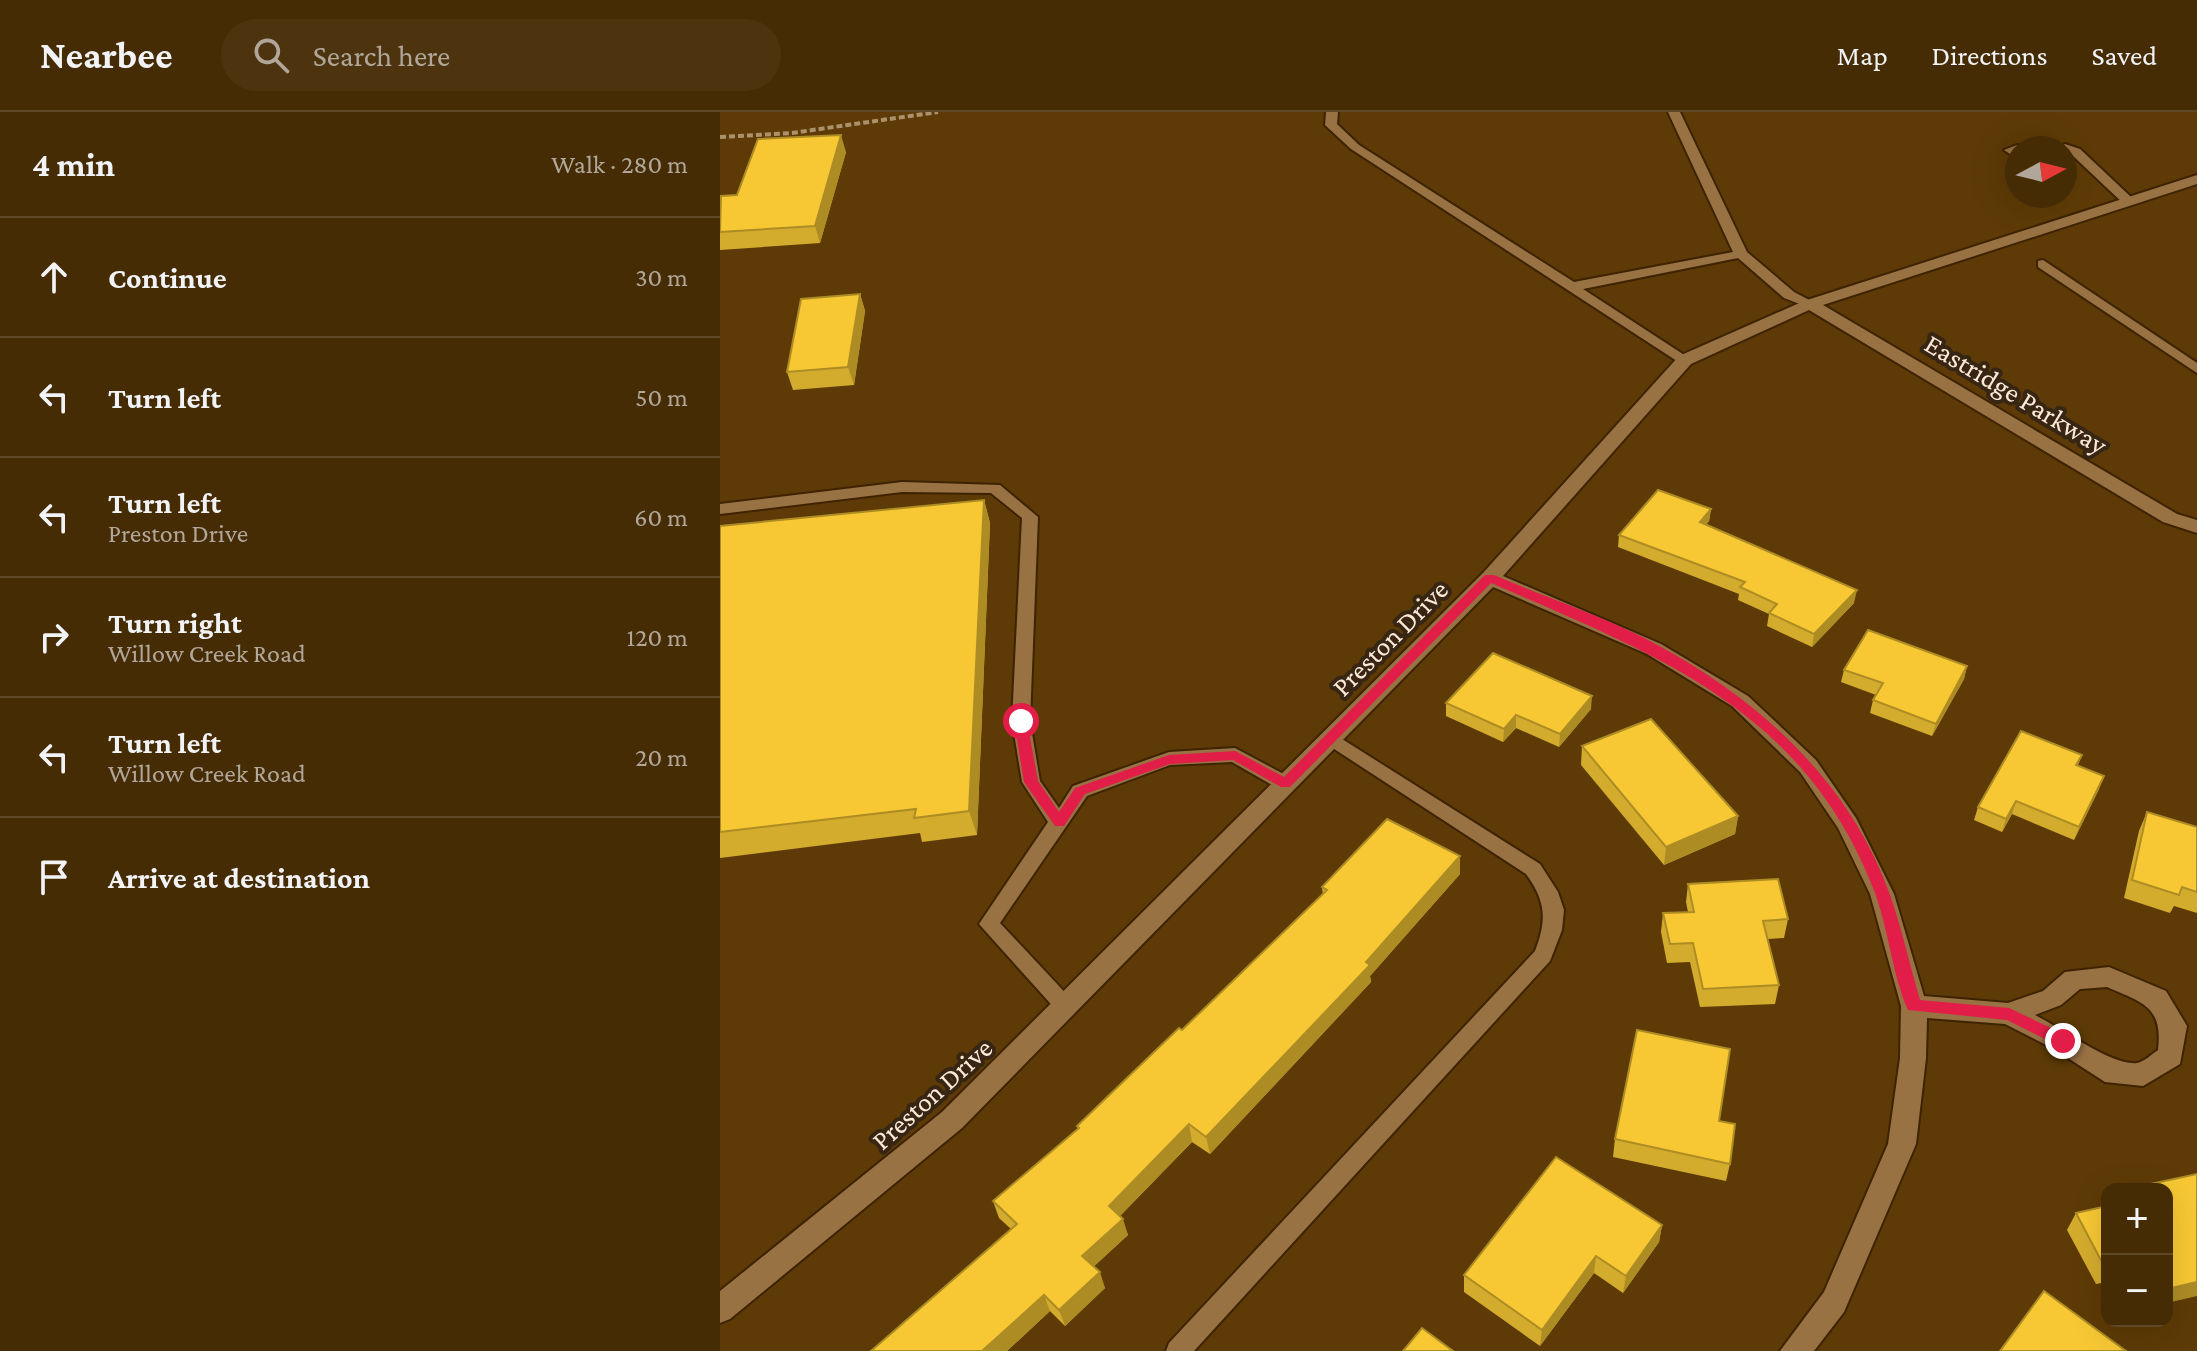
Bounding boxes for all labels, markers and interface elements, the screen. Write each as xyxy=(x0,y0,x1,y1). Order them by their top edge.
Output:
search box xyxy=(221,19,781,91)
icon: search xyxy=(249,33,293,77)
text: Nearbee xyxy=(40,34,173,76)
text: Search here xyxy=(313,39,450,72)
text: Map xyxy=(1837,40,1888,71)
text: Directions xyxy=(1932,40,2047,71)
text: Saved xyxy=(2091,40,2157,71)
north arrow xyxy=(2005,136,2077,208)
text: 4 min xyxy=(32,146,115,183)
text: Walk · 280 m xyxy=(551,150,688,179)
icon: ahead xyxy=(32,255,76,299)
text: Continue xyxy=(108,261,227,294)
text: 30 m xyxy=(635,263,688,292)
street label: Eastridge Parkway xyxy=(1919,327,2114,461)
icon: left xyxy=(32,375,76,419)
text: Turn left xyxy=(108,381,221,414)
text: 50 m xyxy=(635,383,688,412)
text: Turn left xyxy=(108,486,221,519)
icon: left xyxy=(32,495,76,539)
text: 60 m xyxy=(634,503,688,532)
text: Preston Drive xyxy=(108,519,248,548)
street label: Preston Drive xyxy=(1326,574,1454,702)
text: Turn right xyxy=(108,606,242,639)
icon: right xyxy=(32,615,76,659)
text: 120 m xyxy=(627,623,688,652)
text: Willow Creek Road xyxy=(108,639,306,668)
route start xyxy=(1003,703,1039,739)
text: Turn left xyxy=(108,726,221,759)
icon: left xyxy=(32,735,76,779)
text: 20 m xyxy=(635,743,688,772)
text: Willow Creek Road xyxy=(108,759,306,788)
icon: arrive xyxy=(32,855,76,899)
text: Arrive at destination xyxy=(108,861,370,894)
route end xyxy=(2045,1023,2081,1059)
street label: Preston Drive xyxy=(866,1032,998,1156)
map controls xyxy=(2101,1183,2173,1327)
button: + xyxy=(2101,1183,2173,1255)
button: − xyxy=(2101,1255,2173,1327)

